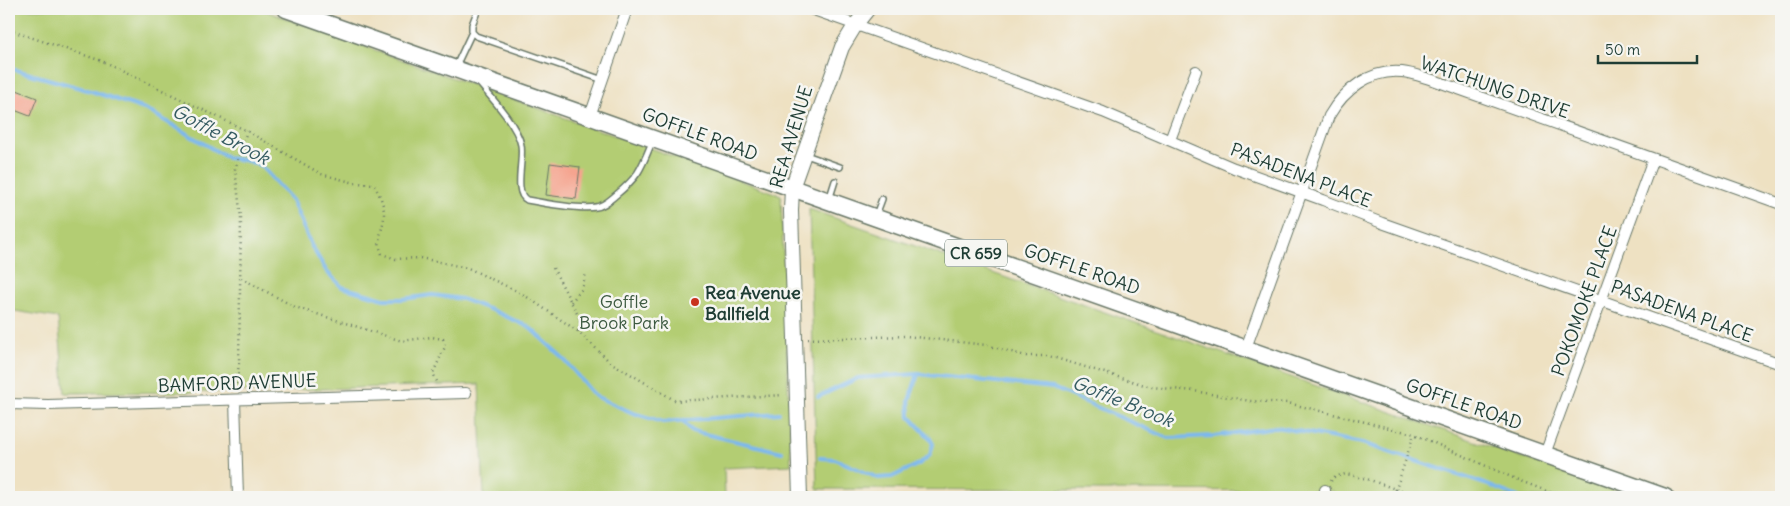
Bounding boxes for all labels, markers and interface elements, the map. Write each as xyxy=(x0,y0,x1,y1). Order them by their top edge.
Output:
scale bar xyxy=(1598,32,1696,64)
text: 50 m xyxy=(1605,40,1640,59)
street label: WATCHUNG DRIVE xyxy=(1417,51,1573,123)
street label: REA AVENUE xyxy=(765,83,817,191)
water label: Goffle Brook xyxy=(168,98,275,170)
street label: GOFFLE ROAD xyxy=(639,102,761,166)
street label: PASADENA PLACE xyxy=(1227,137,1375,213)
street label: POKOMOKE PLACE xyxy=(1546,223,1622,379)
street label: GOFFLE ROAD xyxy=(1021,238,1143,300)
road number: CR 659 xyxy=(945,240,1007,266)
street label: PASADENA PLACE xyxy=(1608,275,1756,347)
place label: Rea Avenue Ballfield xyxy=(705,281,801,325)
park label: Goffle Brook Park xyxy=(579,290,669,334)
marker: Rea Avenue Ballfield xyxy=(689,296,701,308)
street label: BAMFORD AVENUE xyxy=(157,369,317,397)
water label: Goffle Brook xyxy=(1069,370,1178,433)
street label: GOFFLE ROAD xyxy=(1403,373,1525,435)

